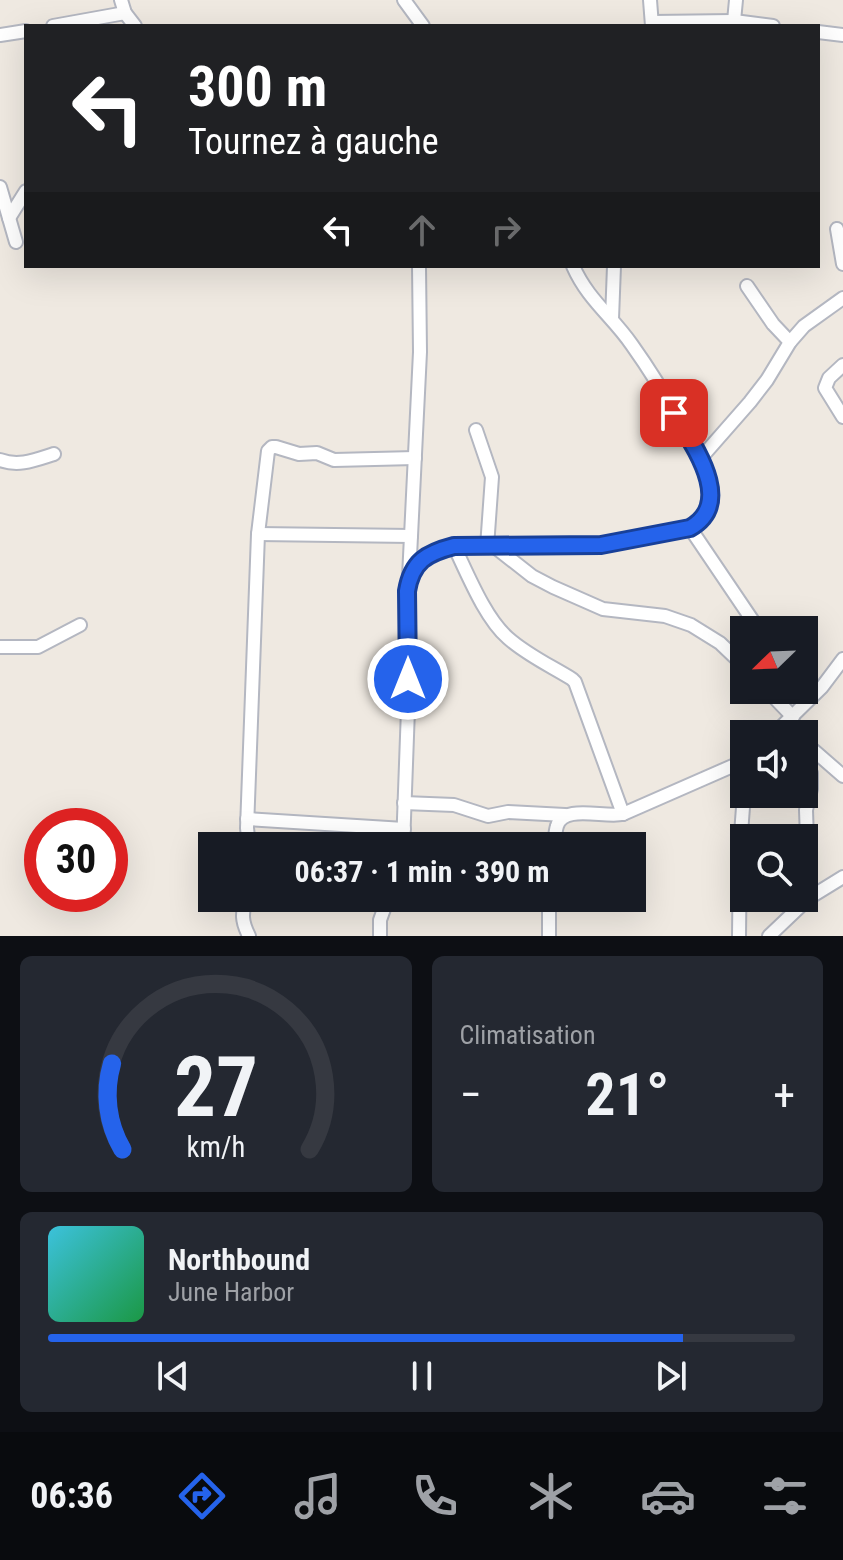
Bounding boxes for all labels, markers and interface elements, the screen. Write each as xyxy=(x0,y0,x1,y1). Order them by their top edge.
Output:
text: 300 m xyxy=(188,54,327,120)
icon: left xyxy=(56,56,160,160)
text: Tournez à gauche xyxy=(188,121,439,163)
icon: left xyxy=(316,208,360,252)
icon: ahead xyxy=(400,208,444,252)
icon: right xyxy=(484,208,528,252)
pin xyxy=(640,379,708,447)
icon: arrive xyxy=(652,391,696,435)
north arrow xyxy=(730,616,818,704)
map controls xyxy=(730,616,818,912)
position arrow xyxy=(366,637,450,721)
button: sound xyxy=(730,720,818,808)
speed limit sign: 30 xyxy=(24,808,128,912)
button: search xyxy=(730,824,818,912)
text: 06:37 · 1 min · 390 m xyxy=(295,854,549,889)
text: Climatisation xyxy=(460,1020,595,1050)
text: 27 xyxy=(174,1039,258,1136)
text: 21° xyxy=(585,1059,669,1130)
text: − xyxy=(460,1069,482,1121)
text: + xyxy=(773,1069,795,1121)
text: km/h xyxy=(186,1130,245,1164)
text: Northbound xyxy=(168,1242,310,1277)
text: June Harbor xyxy=(168,1277,294,1307)
icon: previous xyxy=(151,1354,195,1398)
icon: pause xyxy=(400,1354,444,1398)
icon: next xyxy=(649,1354,693,1398)
icon: directions xyxy=(174,1468,230,1524)
icon: music xyxy=(290,1468,346,1524)
icon: phone xyxy=(407,1468,463,1524)
icon: climate xyxy=(523,1468,579,1524)
icon: car xyxy=(640,1468,696,1524)
icon: filters xyxy=(757,1468,813,1524)
text: 06:36 xyxy=(30,1475,113,1517)

